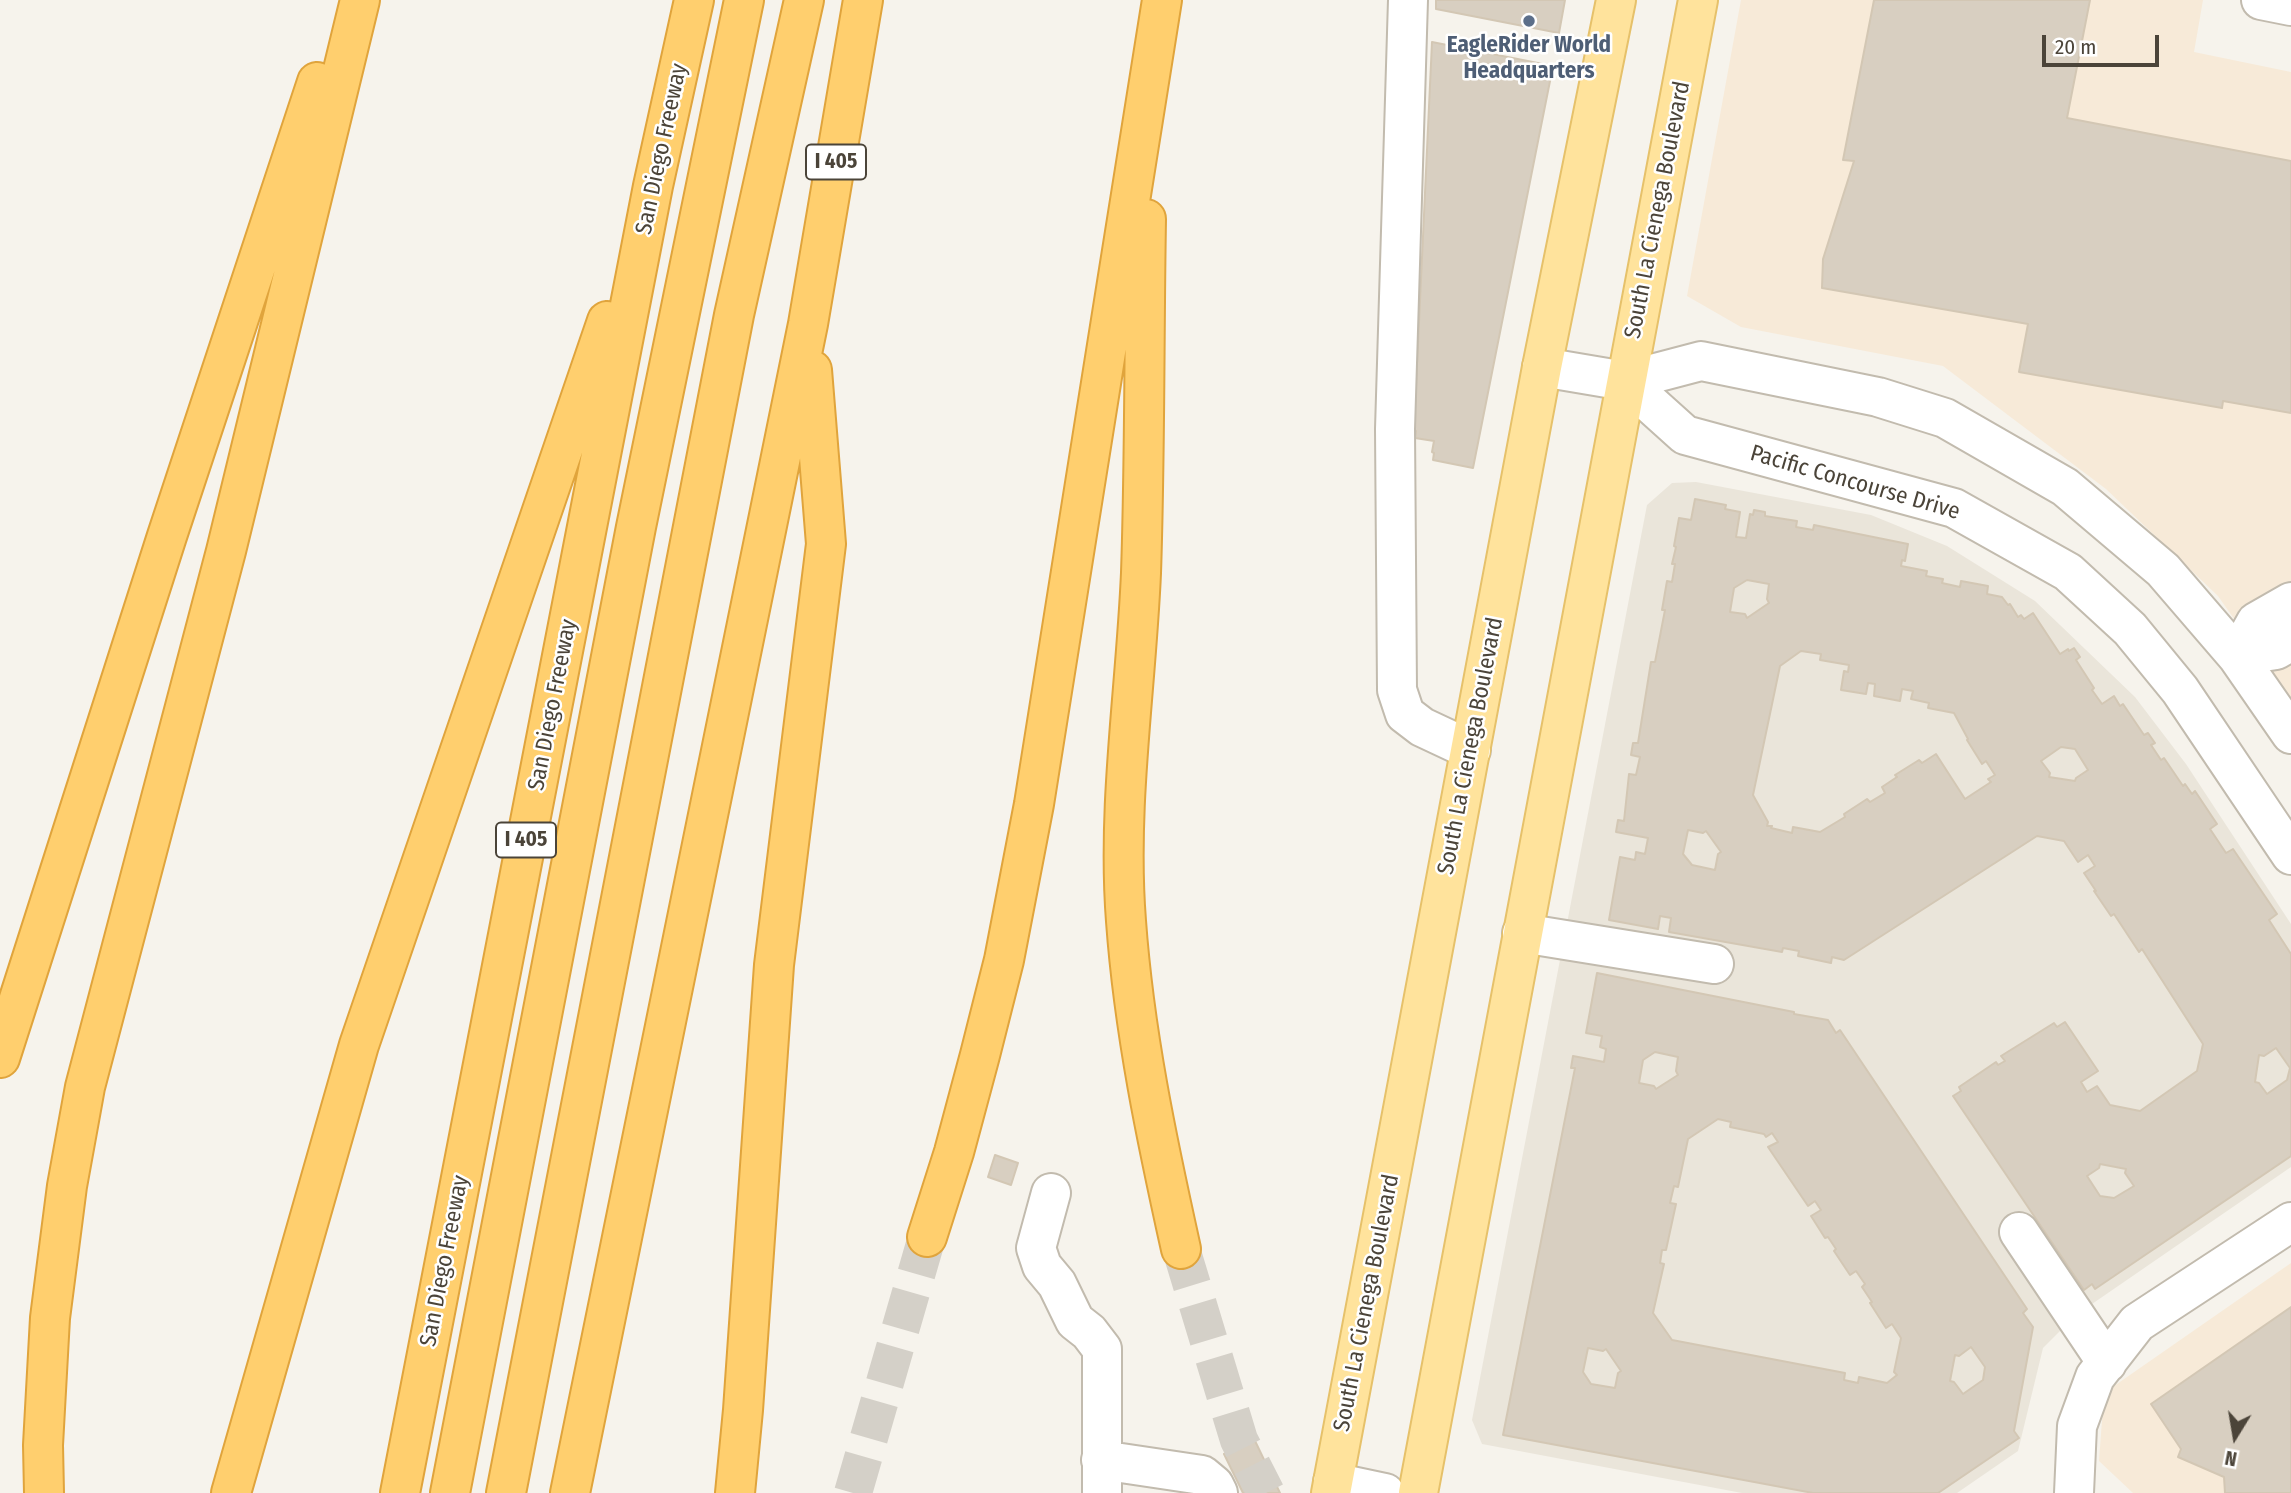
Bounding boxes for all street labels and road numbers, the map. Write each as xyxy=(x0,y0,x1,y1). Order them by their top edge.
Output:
street label: San Diego Freeway xyxy=(630,61,694,237)
street label: South La Cienega Boulevard xyxy=(1620,79,1696,341)
road number: I 405 xyxy=(806,144,866,180)
street label: Pacific Concourse Drive xyxy=(1747,440,1963,526)
street label: South La Cienega Boulevard xyxy=(1433,615,1509,877)
street label: San Diego Freeway xyxy=(523,617,583,793)
road number: I 405 xyxy=(496,822,556,858)
street label: South La Cienega Boulevard xyxy=(1329,1172,1405,1434)
street label: San Diego Freeway xyxy=(415,1173,475,1349)

